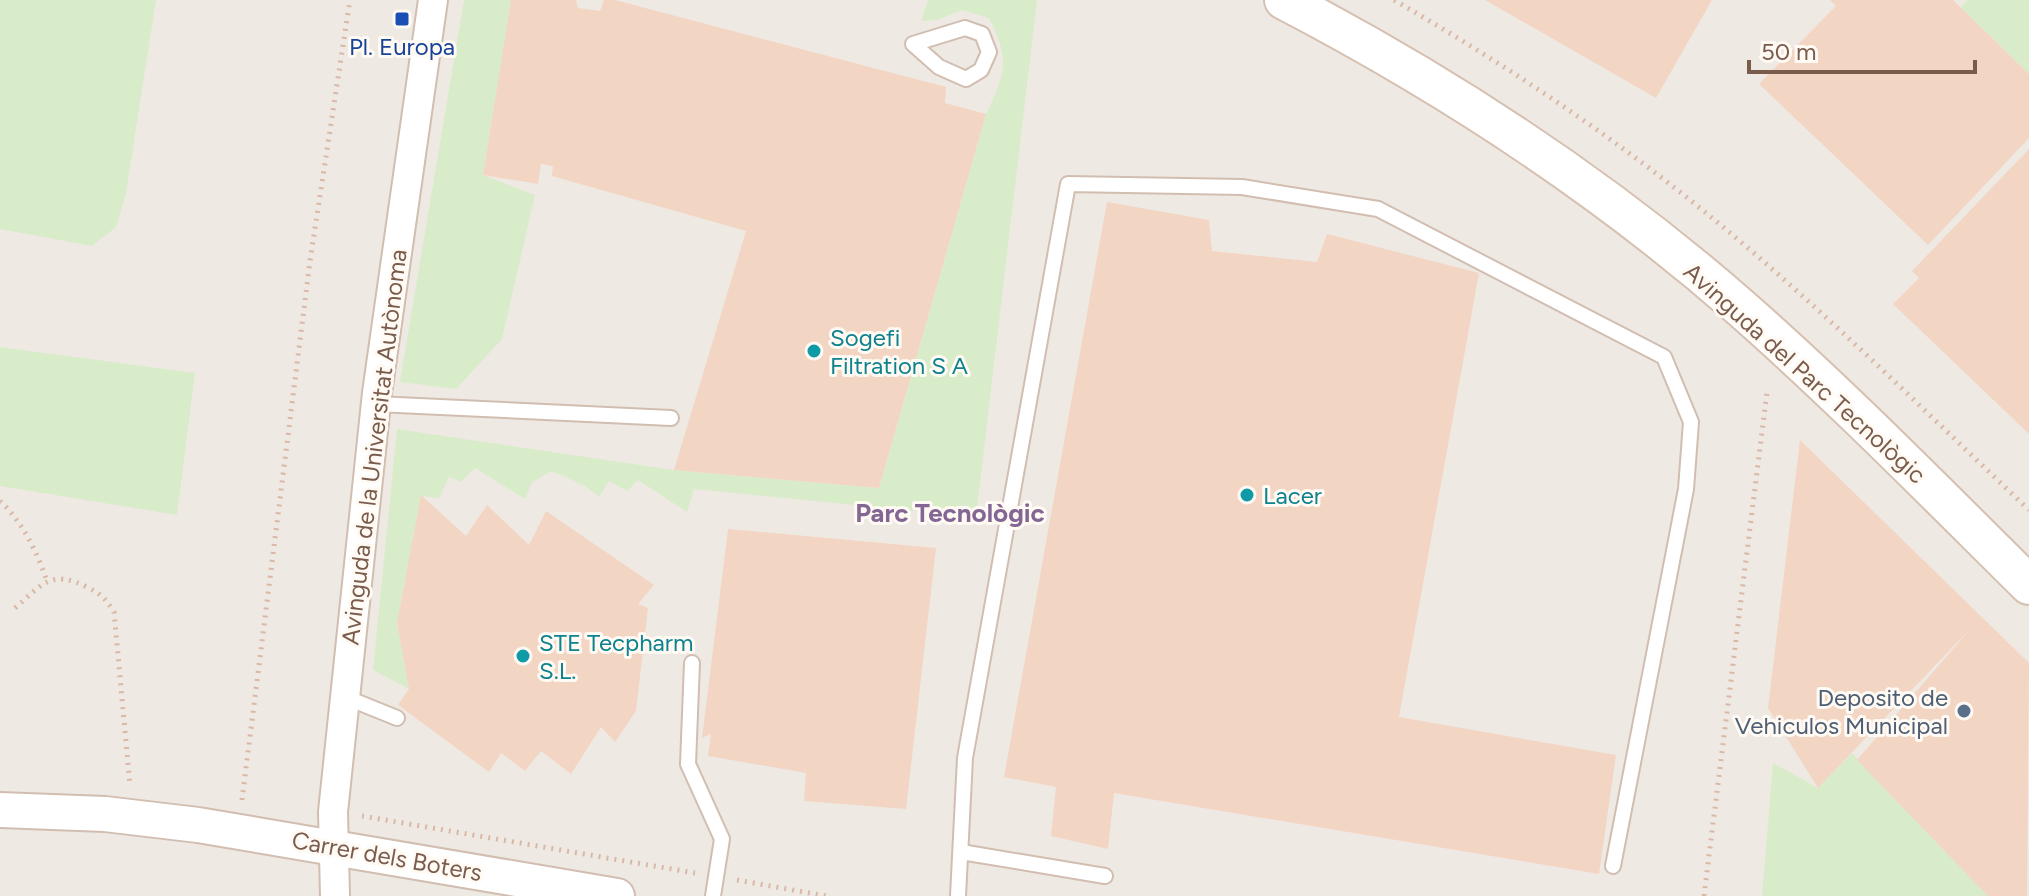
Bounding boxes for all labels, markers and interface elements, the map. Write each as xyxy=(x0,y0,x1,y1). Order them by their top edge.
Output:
marker: Pl. Europa xyxy=(393,10,411,28)
scale bar xyxy=(1749,24,1975,74)
place label: Pl. Europa xyxy=(349,32,455,61)
text: 50 m xyxy=(1761,37,1817,66)
street label: Avinguda de la Universitat Autònoma xyxy=(335,247,413,647)
street label: Avinguda del Parc Tecnològic xyxy=(1678,257,1932,489)
place label: Sogefi Filtration S A xyxy=(830,323,969,380)
marker: Sogefi Filtration S A xyxy=(805,342,823,360)
place label: Lacer xyxy=(1263,481,1322,510)
marker: Lacer xyxy=(1238,486,1256,504)
district label: Parc Tecnològic xyxy=(855,497,1045,529)
place label: STE Tecpharm S.L. xyxy=(539,628,693,685)
marker: STE Tecpharm S.L. xyxy=(514,647,532,665)
place label: Deposito de Vehiculos Municipal xyxy=(1735,683,1948,740)
marker: Deposito de Vehiculos Municipal xyxy=(1955,702,1973,720)
street label: Carrer dels Boters xyxy=(290,825,484,887)

